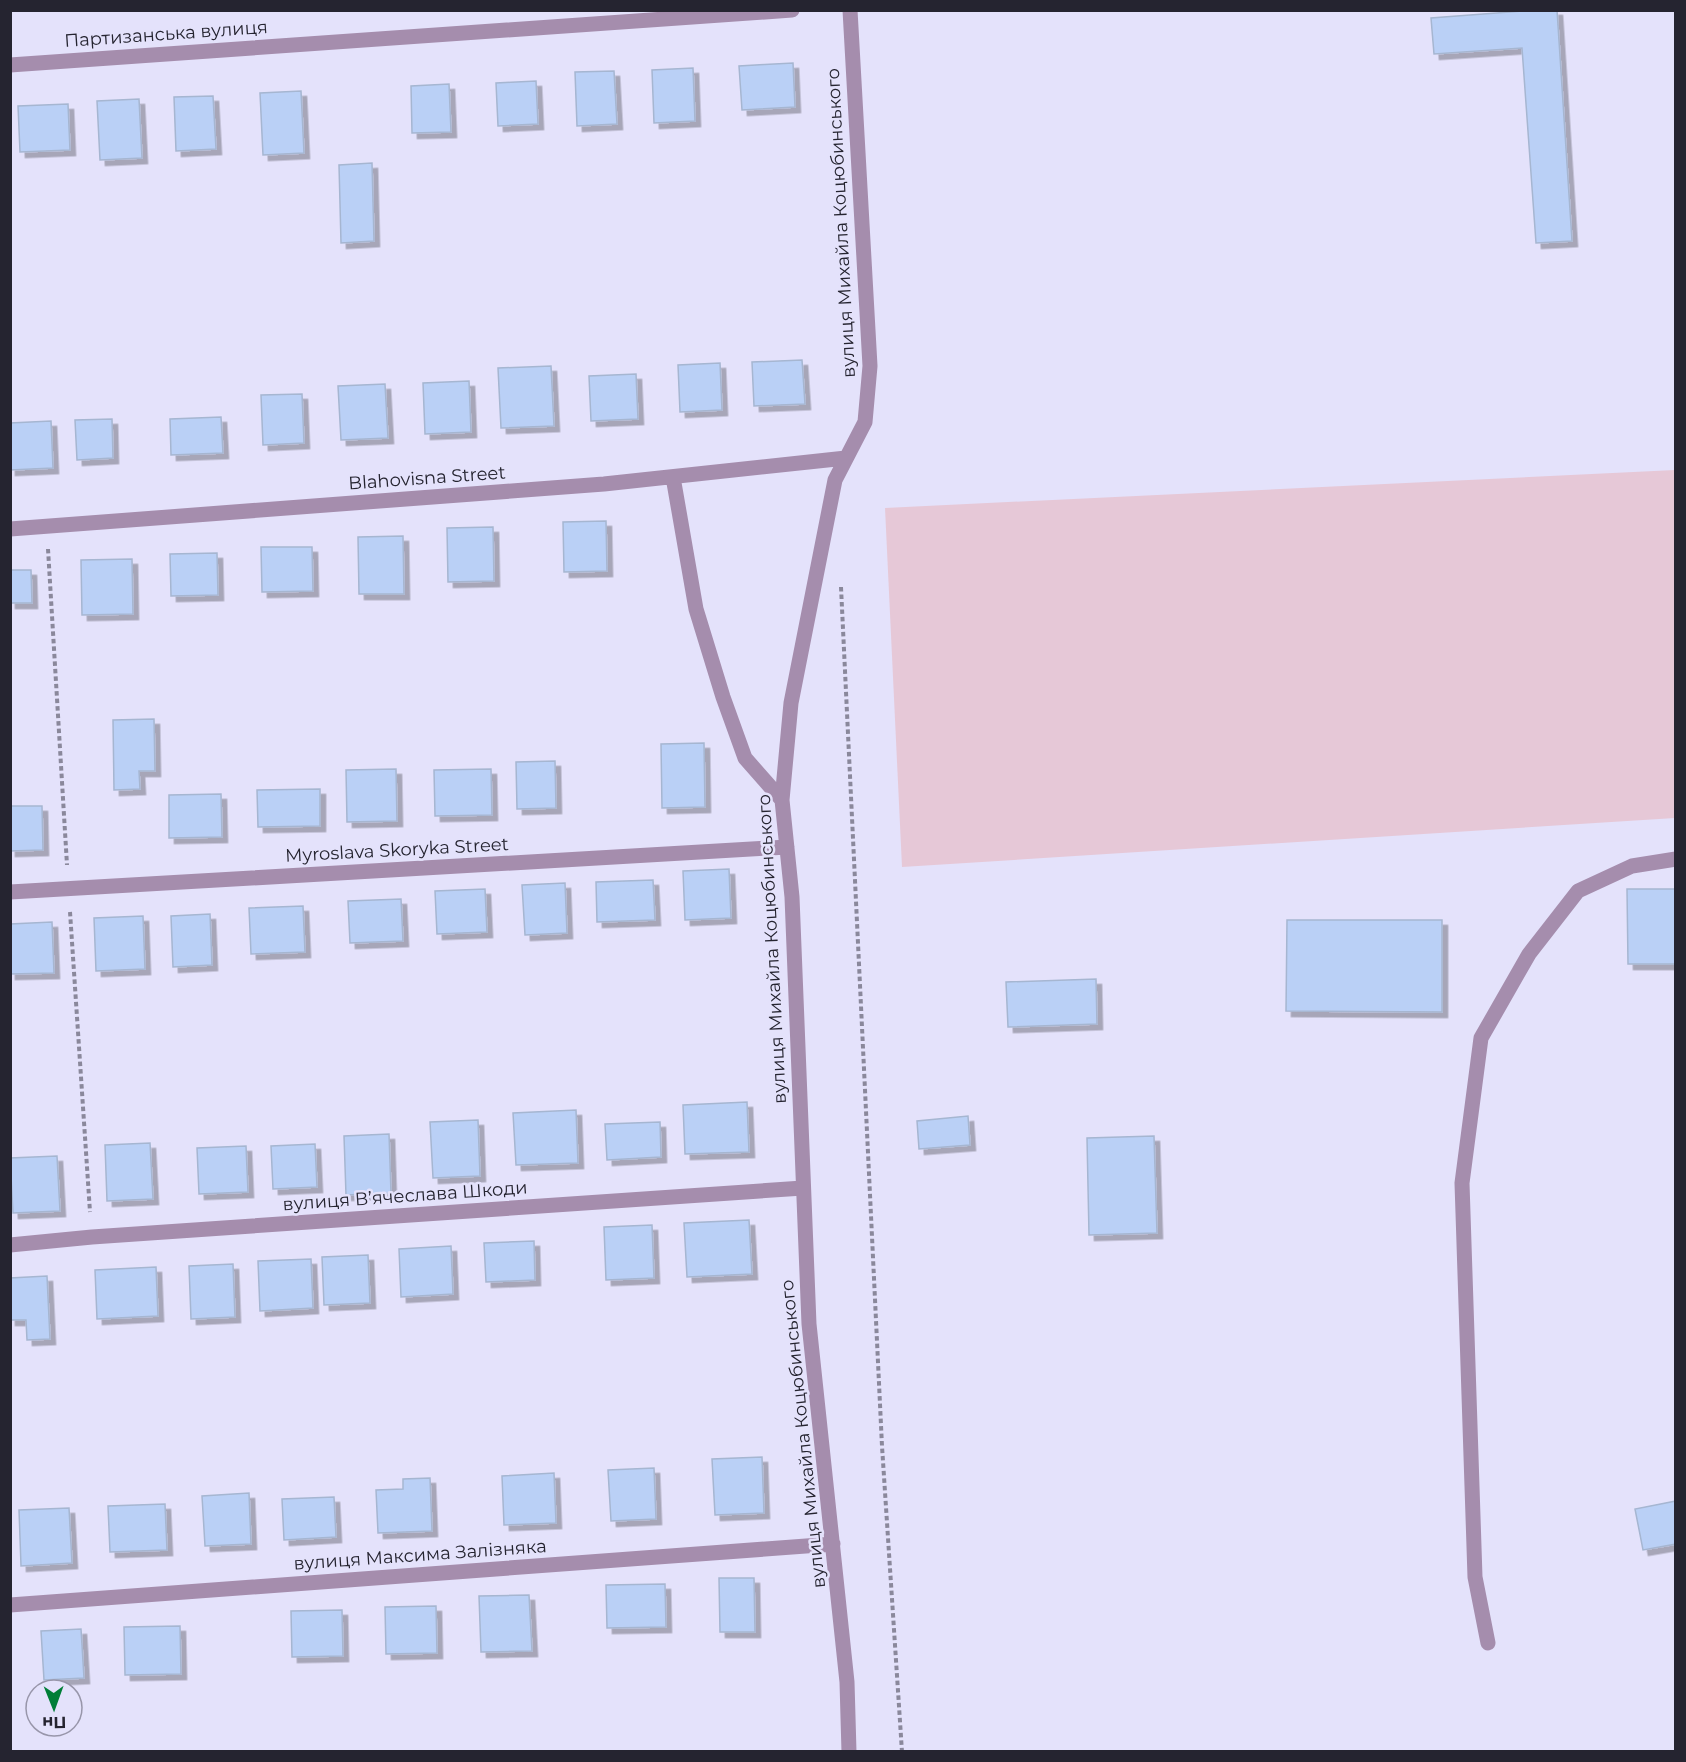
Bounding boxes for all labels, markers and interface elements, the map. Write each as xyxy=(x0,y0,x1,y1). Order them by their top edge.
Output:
street label: Партизанська вулиця xyxy=(64,16,268,52)
street label: вулиця Михайла Коцюбинського xyxy=(822,68,860,378)
street label: Blahovisna Street xyxy=(348,462,506,494)
street label: вулиця Михайла Коцюбинського xyxy=(753,794,791,1104)
street label: Myroslava Skoryka Street xyxy=(285,833,509,867)
street label: вулиця Вʼячеслава Шкоди xyxy=(282,1176,528,1216)
street label: вулиця Михайла Коцюбинського xyxy=(776,1279,830,1589)
street label: вулиця Максима Залізняка xyxy=(293,1535,547,1575)
north arrow xyxy=(24,1678,84,1738)
text: Пн xyxy=(42,1713,66,1732)

